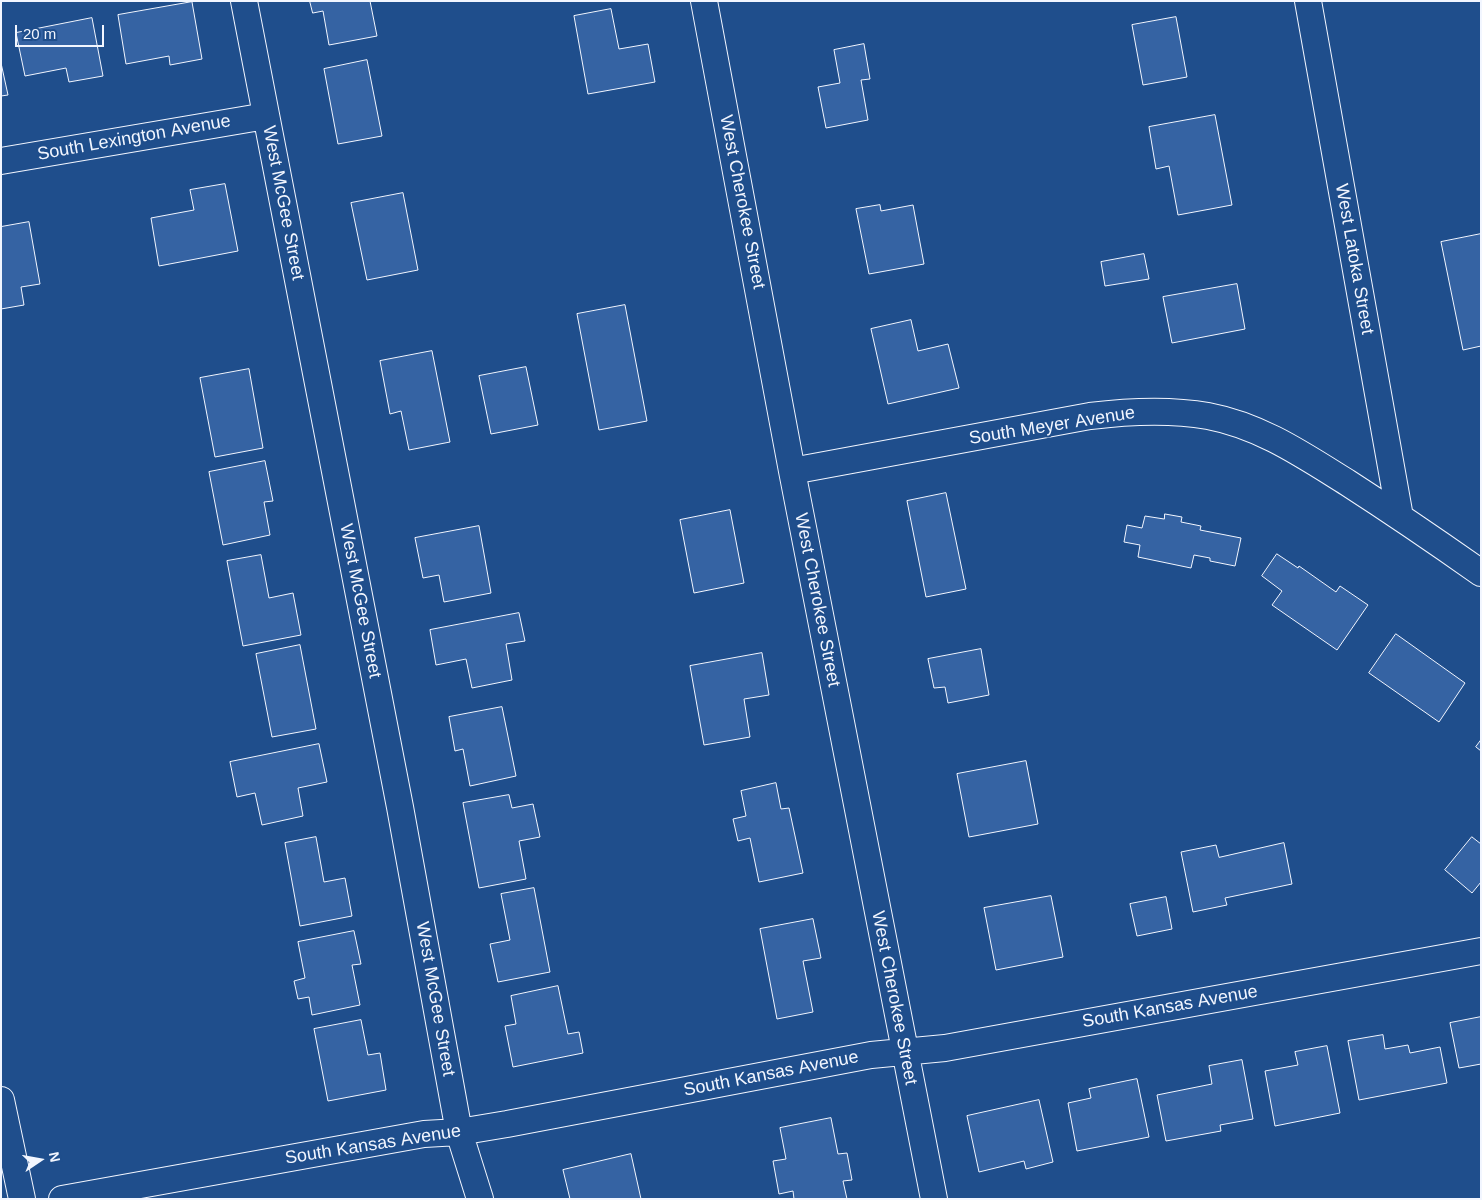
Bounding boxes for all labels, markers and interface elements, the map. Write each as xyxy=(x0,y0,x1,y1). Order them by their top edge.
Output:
scale bar xyxy=(18,15,106,47)
text: 20 m xyxy=(23,25,56,42)
street label: South Lexington Avenue xyxy=(36,110,232,166)
street label: West Cherokee Street xyxy=(715,113,769,291)
street label: West McGee Street xyxy=(257,124,309,282)
street label: West Latoka Street xyxy=(1330,182,1378,336)
street label: South Meyer Avenue xyxy=(967,402,1137,450)
street label: West Cherokee Street xyxy=(790,511,844,689)
street label: West McGee Street xyxy=(334,522,386,680)
street label: West Cherokee Street xyxy=(867,909,921,1087)
street label: West McGee Street xyxy=(411,920,459,1078)
street label: South Kansas Avenue xyxy=(1081,981,1259,1033)
street label: South Kansas Avenue xyxy=(682,1046,860,1102)
street label: South Kansas Avenue xyxy=(284,1120,462,1170)
north arrow xyxy=(15,1135,65,1185)
text: N xyxy=(46,1150,64,1163)

